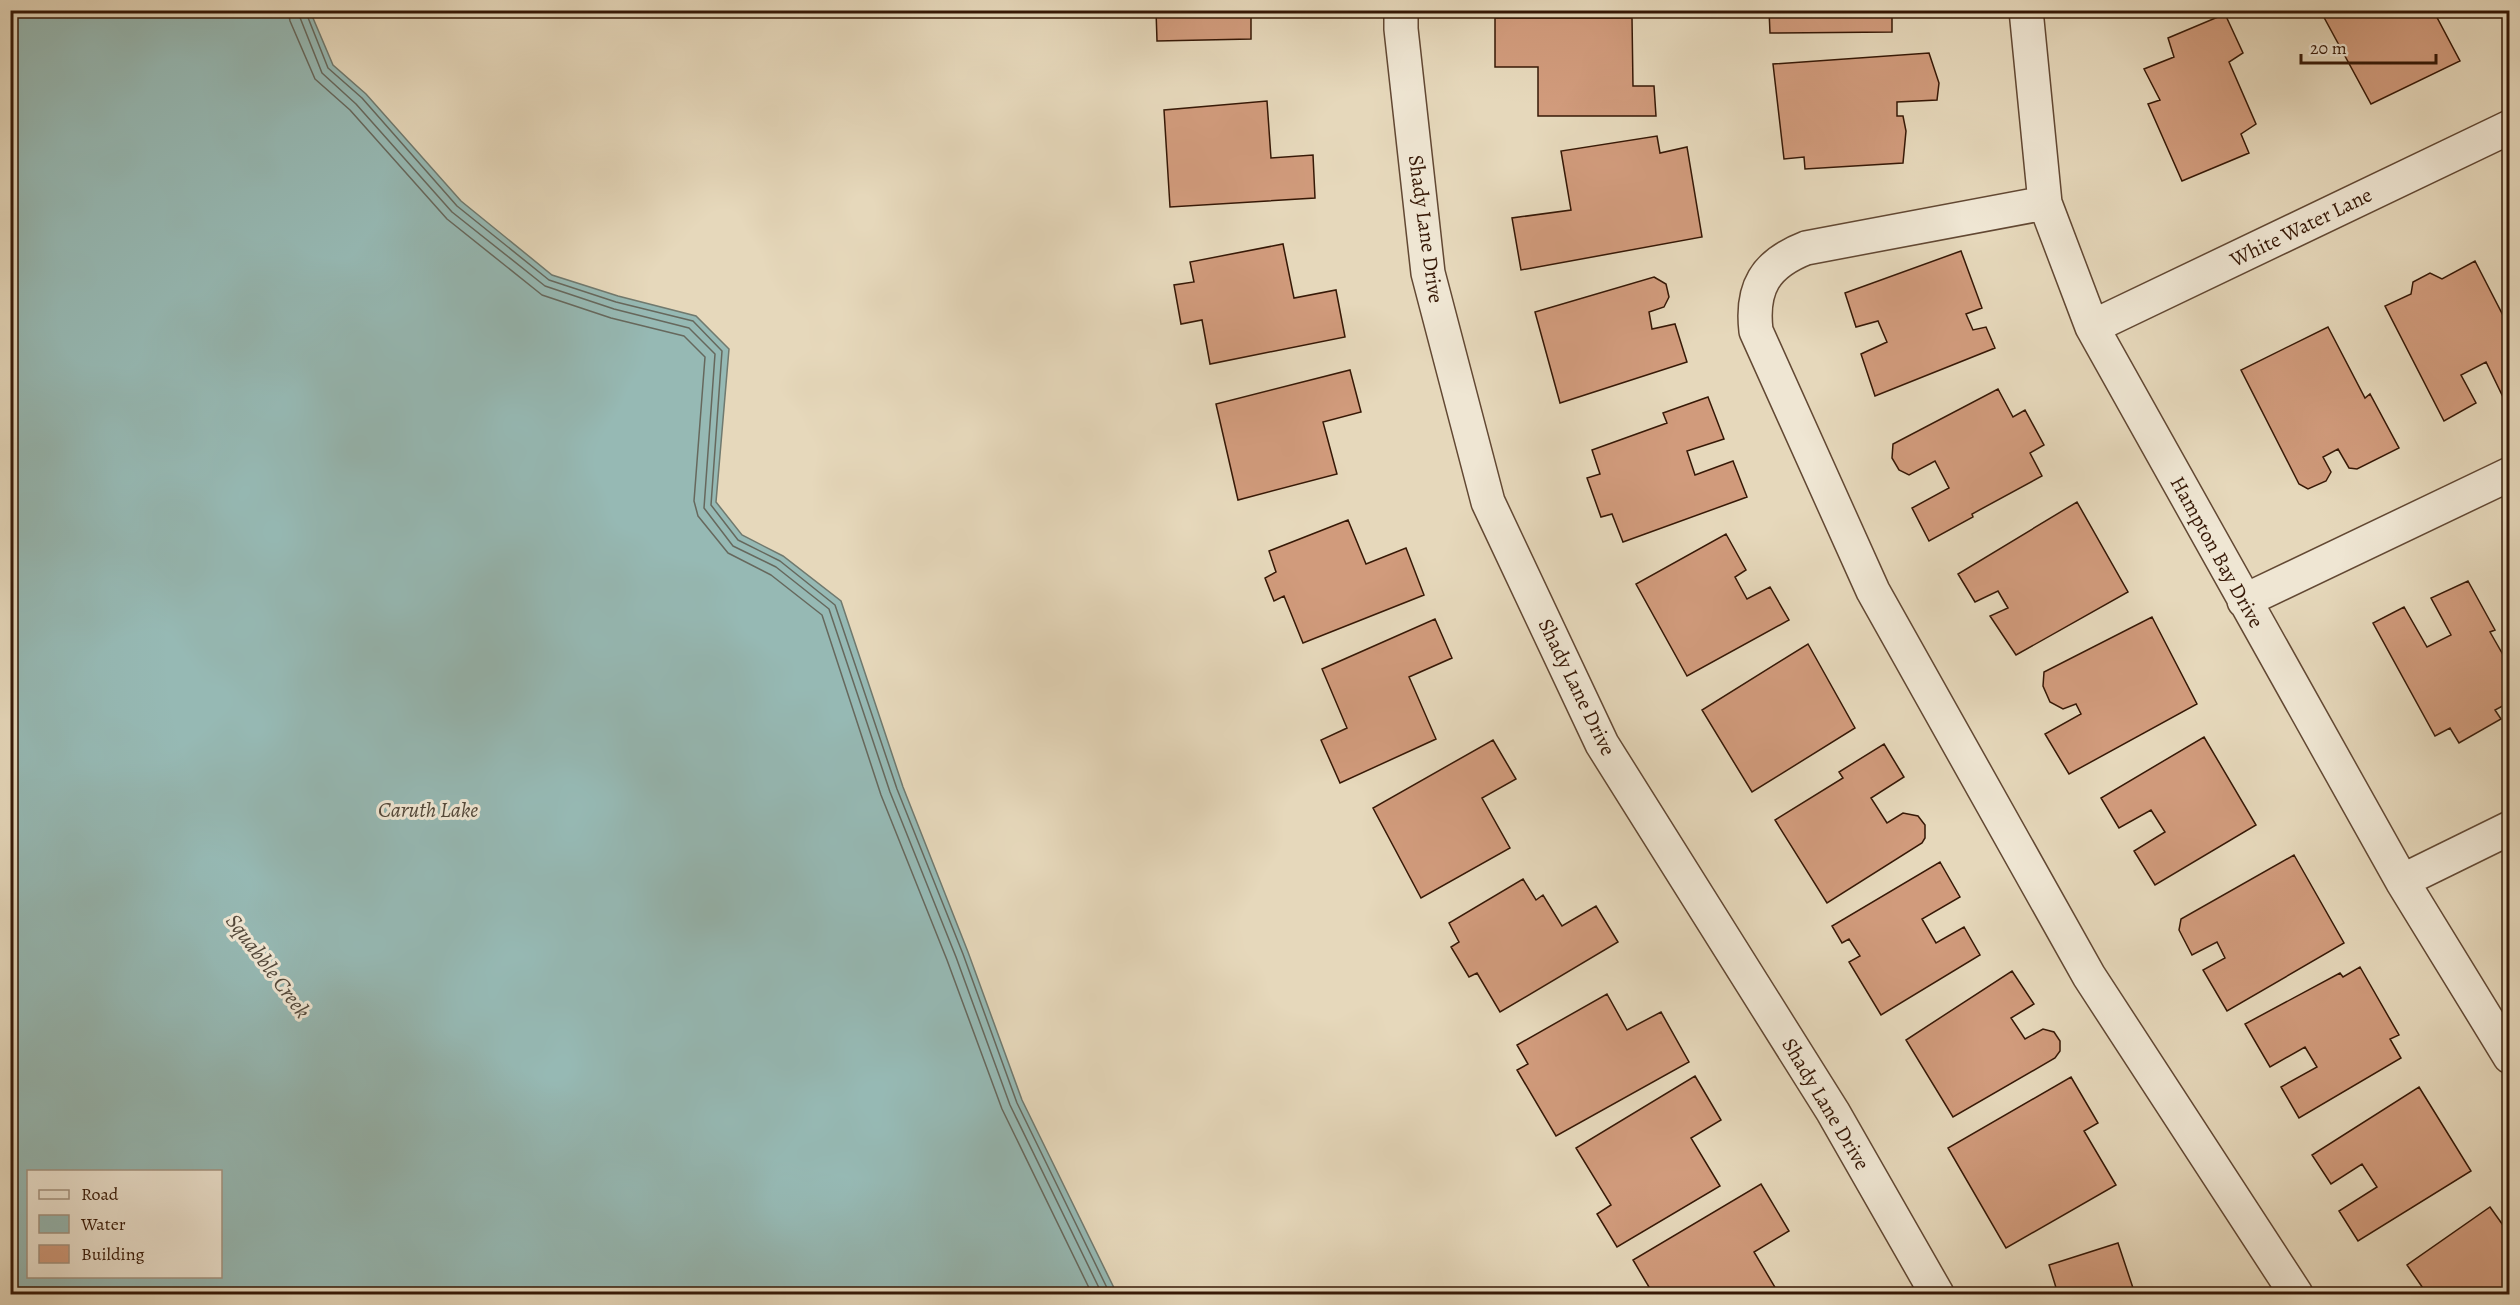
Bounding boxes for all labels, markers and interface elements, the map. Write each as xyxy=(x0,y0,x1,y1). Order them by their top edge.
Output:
scale bar xyxy=(2301,27,2436,65)
text: 20 m xyxy=(2310,36,2347,60)
street label: Shady Lane Drive xyxy=(1402,153,1450,305)
street label: White Water Lane xyxy=(2225,181,2377,274)
street label: Hampton Bay Drive xyxy=(2164,471,2270,633)
street label: Shady Lane Drive xyxy=(1532,614,1622,760)
water label: Caruth Lake xyxy=(378,795,478,825)
water label: Squabble Creek xyxy=(219,907,317,1025)
street label: Shady Lane Drive xyxy=(1776,1033,1876,1175)
legend xyxy=(27,1170,222,1278)
text: Road xyxy=(81,1182,119,1206)
text: Water xyxy=(80,1212,126,1236)
text: Building xyxy=(81,1242,145,1266)

